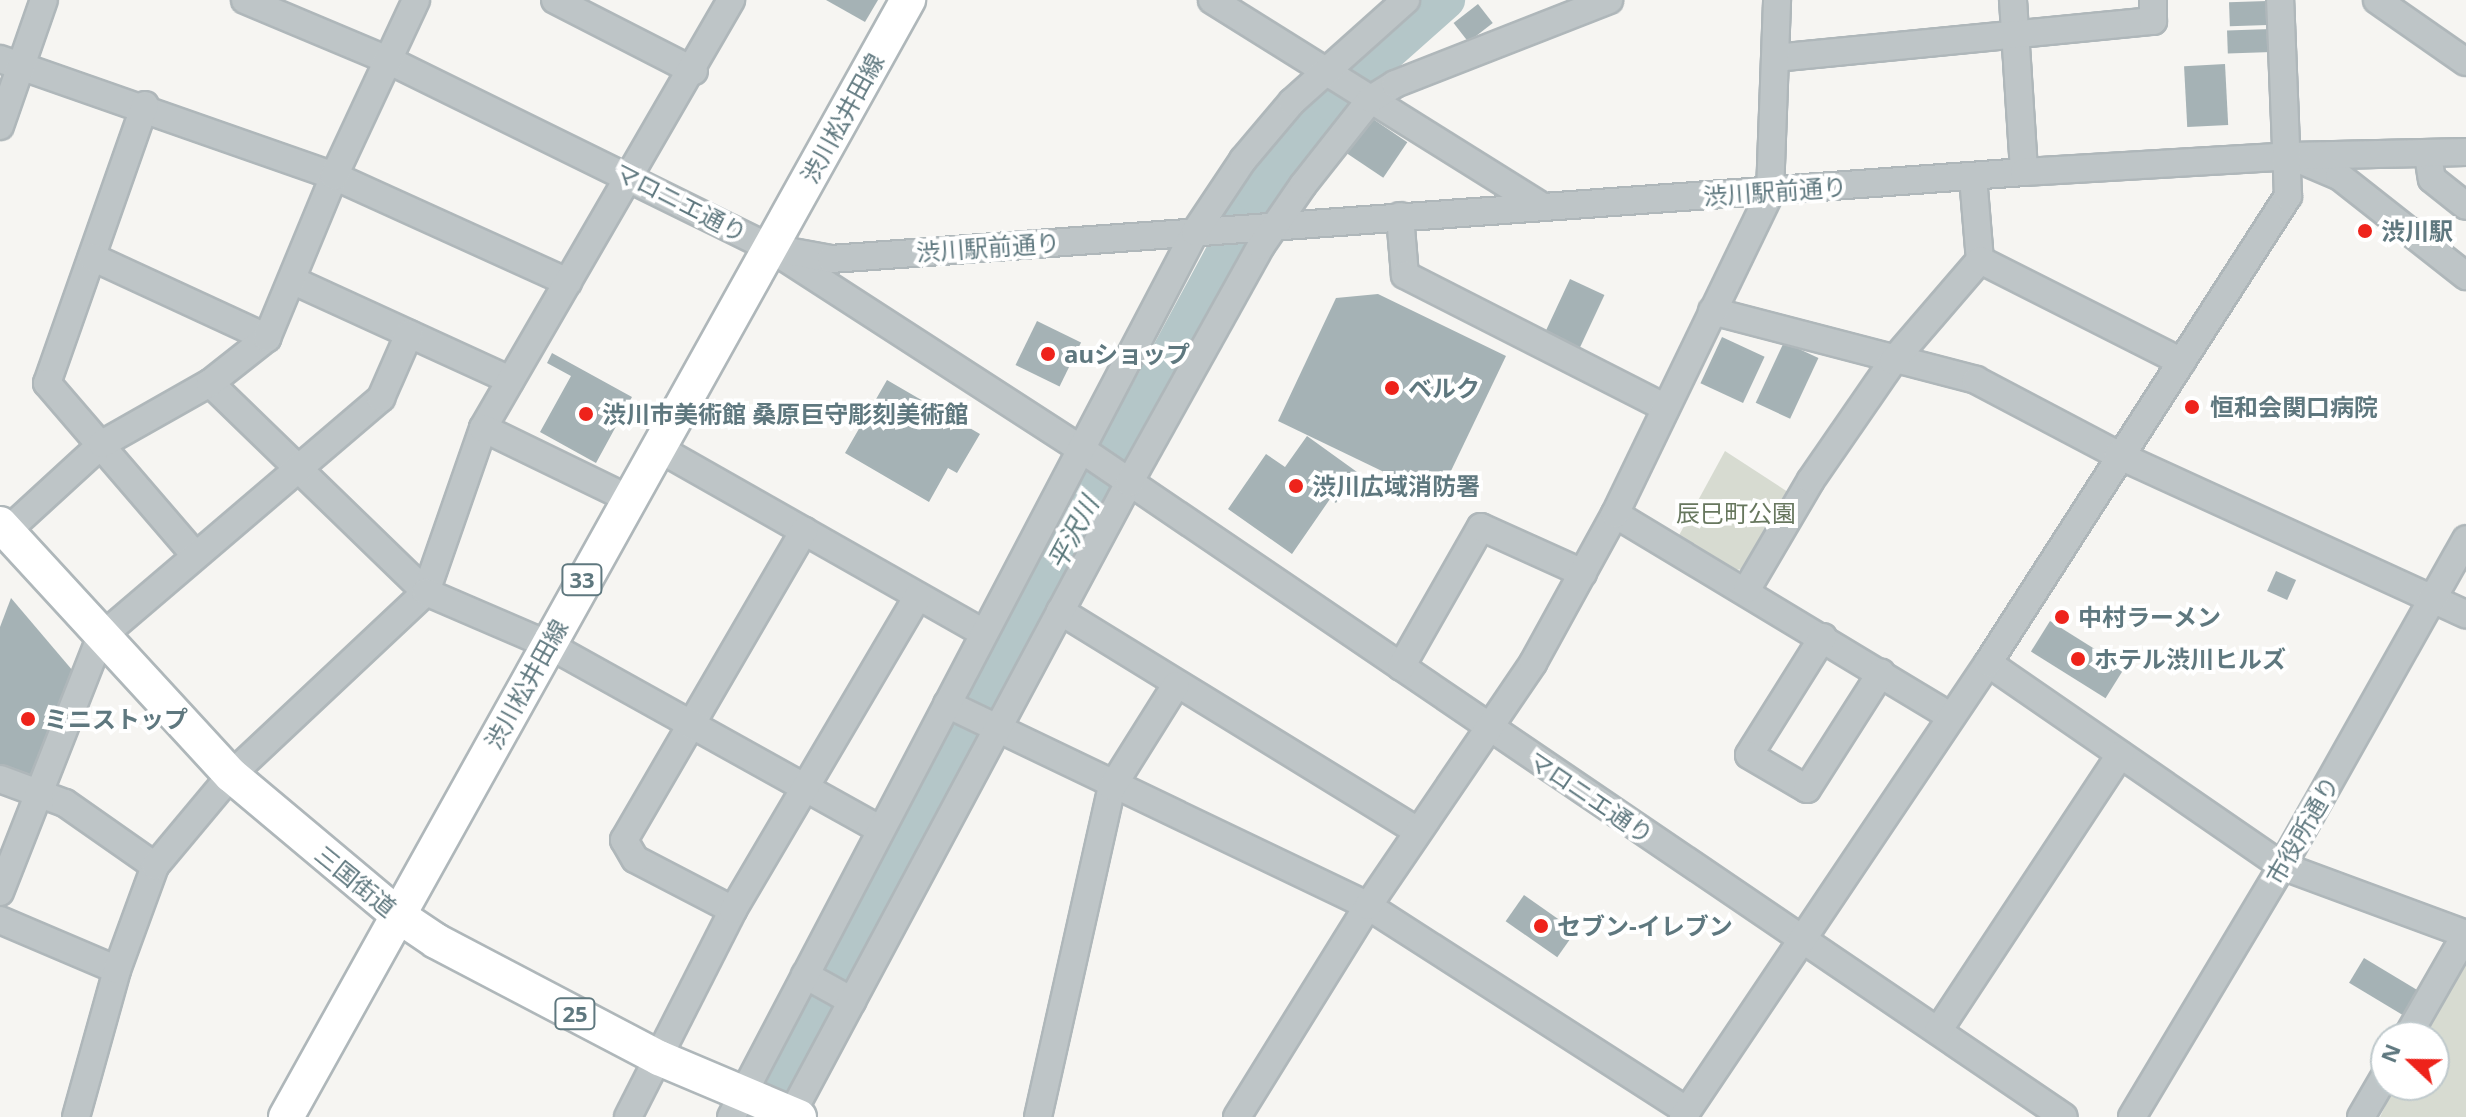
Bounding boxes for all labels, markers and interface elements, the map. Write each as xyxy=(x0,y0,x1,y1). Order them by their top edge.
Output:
street label: 渋川松井田線 xyxy=(794,48,890,188)
street label: マロニエ通り xyxy=(610,156,752,248)
street label: 渋川駅前通り xyxy=(1702,172,1848,210)
place label: 渋川駅 xyxy=(2381,217,2453,245)
marker: 渋川駅 xyxy=(2356,222,2374,240)
street label: 渋川駅前通り xyxy=(915,228,1061,266)
place label: auショップ xyxy=(1064,340,1190,368)
marker: auショップ xyxy=(1039,345,1057,363)
place label: ベルク xyxy=(1408,374,1480,402)
marker: ベルク xyxy=(1383,379,1401,397)
place label: 恒和会関口病院 xyxy=(2210,393,2378,421)
marker: 恒和会関口病院 xyxy=(2181,396,2203,418)
place label: 渋川市美術館 桑原巨守彫刻美術館 xyxy=(602,400,968,428)
marker: 渋川市美術館 桑原巨守彫刻美術館 xyxy=(577,405,595,423)
place label: 渋川広域消防署 xyxy=(1312,472,1480,500)
marker: 渋川広域消防署 xyxy=(1287,477,1305,495)
water label: 平沢川 xyxy=(1041,491,1105,575)
park label: 辰巳町公園 xyxy=(1676,499,1796,527)
road number: 33 xyxy=(560,562,604,598)
place label: 中村ラーメン xyxy=(2078,603,2222,631)
marker: 中村ラーメン xyxy=(2053,608,2071,626)
street label: 渋川松井田線 xyxy=(478,614,574,754)
place label: ホテル渋川ヒルズ xyxy=(2094,645,2286,673)
marker: ホテル渋川ヒルズ xyxy=(2069,650,2087,668)
place label: ミニストップ xyxy=(44,705,188,733)
marker: ミニストップ xyxy=(19,710,37,728)
street label: マロニエ通り xyxy=(1523,745,1659,849)
street label: 市役所通り xyxy=(2260,771,2344,889)
street label: 三国街道 xyxy=(310,840,402,922)
place label: セブン-イレブン xyxy=(1557,912,1733,940)
marker: セブン-イレブン xyxy=(1532,917,1550,935)
road number: 25 xyxy=(553,996,597,1032)
north arrow xyxy=(2370,1021,2450,1101)
text: N xyxy=(2372,1039,2407,1067)

